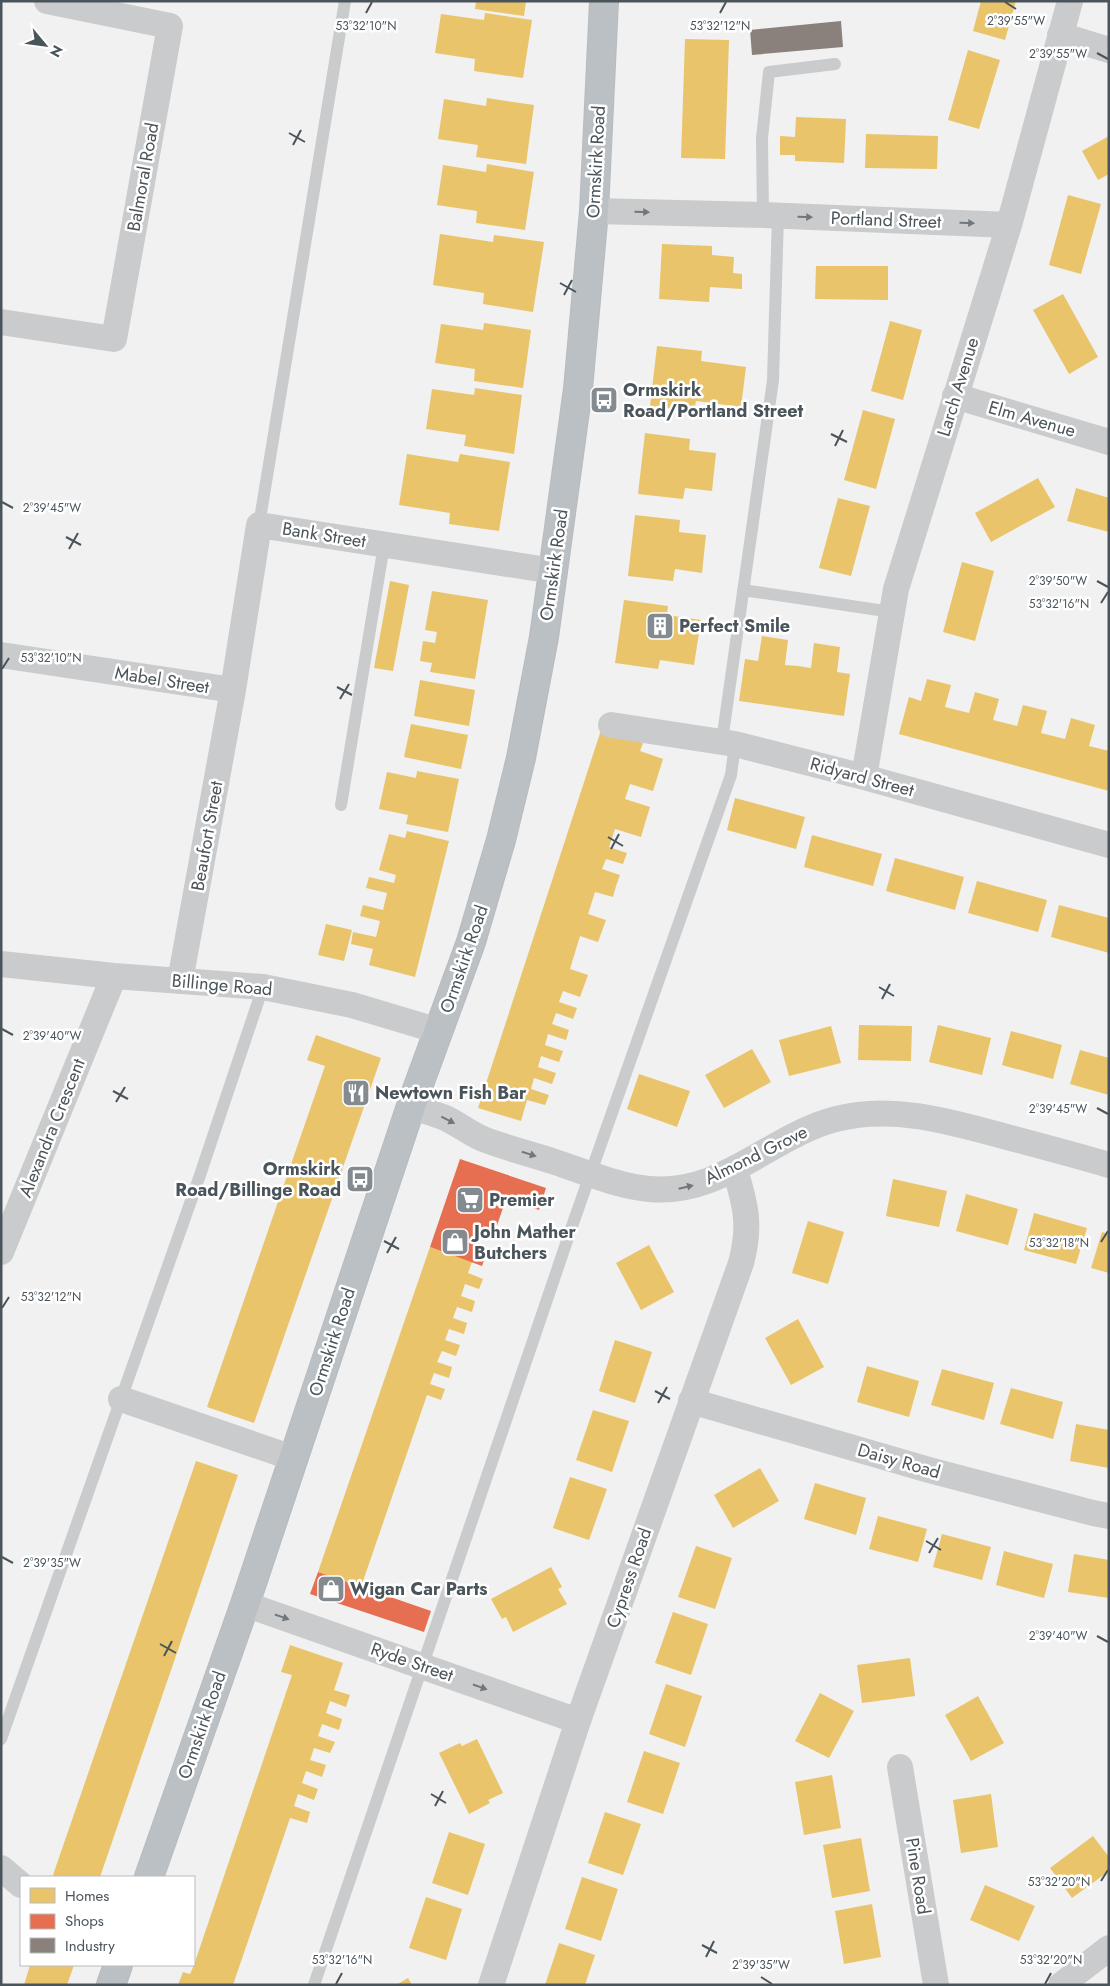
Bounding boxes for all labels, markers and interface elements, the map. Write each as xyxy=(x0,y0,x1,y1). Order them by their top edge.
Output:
text: 2°39'55"W xyxy=(987,12,1045,30)
text: 53°32'10"N xyxy=(336,17,396,35)
text: 53°32'12"N xyxy=(690,17,750,35)
north arrow xyxy=(20,20,70,70)
text: N xyxy=(45,42,68,61)
text: 2°39'55"W xyxy=(1029,45,1087,63)
street label: Ormskirk Road xyxy=(580,105,612,219)
street label: Balmoral Road xyxy=(121,121,165,233)
street label: Portland Street xyxy=(830,205,942,235)
one-way arrow xyxy=(635,208,651,216)
one-way arrow xyxy=(797,213,813,221)
one-way arrow xyxy=(959,220,975,228)
street label: Larch Avenue xyxy=(931,334,985,440)
place label: Ormskirk Road/Portland Street xyxy=(623,377,804,424)
bus stop icon: Ormskirk Road/Portland Street xyxy=(589,385,619,415)
street label: Elm Avenue xyxy=(985,394,1079,444)
text: 2°39'45"W xyxy=(23,499,81,517)
street label: Ormskirk Road xyxy=(533,507,575,623)
street label: Bank Street xyxy=(280,516,368,555)
text: 2°39'50"W xyxy=(1029,572,1087,590)
text: 53°32'16"N xyxy=(1029,595,1089,613)
building icon: Perfect Smile xyxy=(645,611,675,641)
place label: Perfect Smile xyxy=(679,613,790,639)
text: 53°32'10"N xyxy=(21,649,81,667)
street label: Mabel Street xyxy=(113,660,212,700)
street label: Ridyard Street xyxy=(807,751,917,803)
street label: Beaufort Street xyxy=(185,778,230,893)
street label: Ormskirk Road xyxy=(433,902,495,1016)
street label: Billinge Road xyxy=(171,968,273,1002)
text: 2°39'40"W xyxy=(23,1027,81,1045)
street label: Alexandra Crescent xyxy=(12,1054,92,1201)
restaurant icon: Newtown Fish Bar xyxy=(341,1078,371,1108)
place label: Newtown Fish Bar xyxy=(375,1080,527,1106)
text: 2°39'45"W xyxy=(1029,1100,1087,1118)
one-way arrow xyxy=(441,1116,455,1124)
street label: Almond Grove xyxy=(700,1119,812,1191)
one-way arrow xyxy=(522,1150,537,1158)
place label: Ormskirk Road/Billinge Road xyxy=(175,1156,342,1203)
bus stop icon: Ormskirk Road/Billinge Road xyxy=(345,1164,375,1194)
one-way arrow xyxy=(679,1183,694,1191)
supermarket icon: Premier xyxy=(455,1185,485,1215)
place label: Premier xyxy=(489,1187,555,1213)
place label: John Mather Butchers xyxy=(471,1219,577,1266)
shop icon: John Mather Butchers xyxy=(440,1227,470,1257)
text: 53°32'18"N xyxy=(1029,1234,1089,1252)
street label: Ormskirk Road xyxy=(302,1284,362,1400)
text: 53°32'12"N xyxy=(21,1288,81,1306)
street label: Daisy Road xyxy=(855,1437,943,1485)
street label: Cypress Road xyxy=(600,1524,658,1632)
text: 2°39'35"W xyxy=(23,1554,81,1572)
shop icon: Wigan Car Parts xyxy=(316,1574,346,1604)
place label: Wigan Car Parts xyxy=(350,1576,487,1602)
one-way arrow xyxy=(274,1614,289,1621)
text: 2°39'40"W xyxy=(1029,1627,1087,1645)
street label: Ryde Street xyxy=(367,1636,457,1688)
street label: Ormskirk Road xyxy=(171,1668,233,1782)
one-way arrow xyxy=(473,1683,488,1691)
street label: Pine Road xyxy=(899,1836,937,1916)
text: 53°32'20"N xyxy=(1028,1873,1090,1891)
legend xyxy=(20,1876,195,1966)
text: Homes xyxy=(65,1885,109,1907)
text: Shops xyxy=(65,1910,104,1932)
text: Industry xyxy=(65,1935,115,1957)
text: 53°32'16"N xyxy=(312,1951,372,1969)
text: 53°32'20"N xyxy=(1020,1951,1082,1969)
text: 2°39'35"W xyxy=(732,1956,790,1974)

